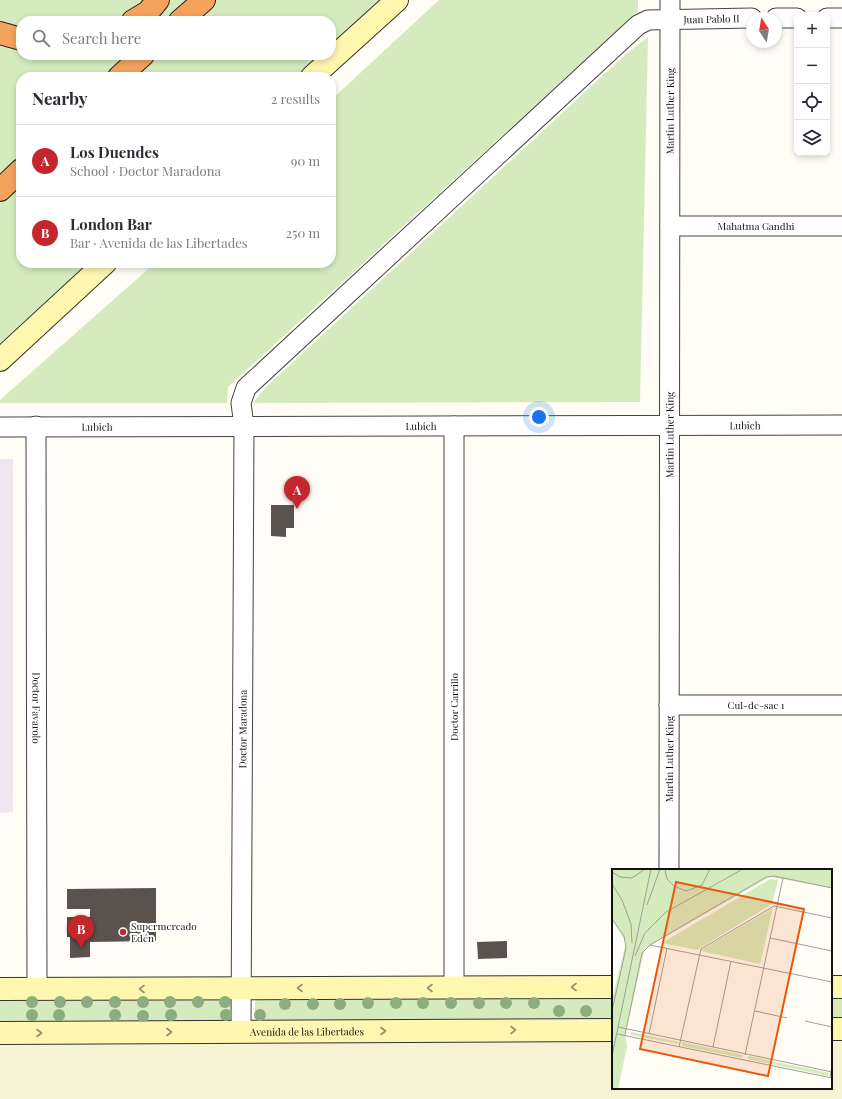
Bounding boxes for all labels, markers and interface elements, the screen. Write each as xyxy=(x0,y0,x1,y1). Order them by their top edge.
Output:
street label: Juan Pablo II xyxy=(682,11,740,26)
north arrow xyxy=(746,12,782,48)
map controls xyxy=(794,12,830,156)
button: + xyxy=(794,12,830,48)
search box xyxy=(16,16,336,60)
icon: search xyxy=(30,27,52,49)
text: Search here xyxy=(62,28,141,48)
button: − xyxy=(794,48,830,84)
street label: Martin Luther King xyxy=(663,67,677,154)
button: locate xyxy=(794,84,830,120)
text: Nearby xyxy=(32,87,87,109)
text: 2 results xyxy=(271,90,320,107)
button: layers xyxy=(794,120,830,156)
text: Los Duendes xyxy=(70,142,159,162)
text: A xyxy=(41,152,49,169)
text: 90 m xyxy=(291,152,320,169)
text: School · Doctor Maradona xyxy=(70,162,221,179)
text: London Bar xyxy=(70,214,152,234)
street label: Mahatma Gandhi xyxy=(718,219,795,233)
text: B xyxy=(41,224,49,241)
text: 250 m xyxy=(286,224,320,241)
text: Bar · Avenida de las Libertades xyxy=(70,234,248,251)
street label: Martin Luther King xyxy=(662,391,677,478)
your location xyxy=(529,407,549,427)
street label: Lubich xyxy=(729,418,761,432)
street label: Lubich xyxy=(405,419,437,433)
street label: Lubich xyxy=(81,420,113,434)
pin: A xyxy=(284,476,310,509)
street label: Doctor Favarolo xyxy=(29,672,44,744)
street label: Doctor Carrillo xyxy=(447,672,461,741)
street label: Doctor Maradona xyxy=(235,690,250,768)
street label: Cul-de-sac 1 xyxy=(728,698,785,712)
street label: Martin Luther King xyxy=(662,715,676,802)
inset map xyxy=(612,869,832,1089)
pin: B xyxy=(68,915,94,948)
place label: Supermercado Edén xyxy=(131,919,197,945)
marker: Supermercado Edén xyxy=(118,927,128,937)
one-way arrow xyxy=(571,983,577,991)
one-way arrow xyxy=(297,984,303,992)
one-way arrow xyxy=(427,984,433,992)
one-way arrow xyxy=(139,985,145,993)
street label: Avenida de las Libertades xyxy=(249,1024,364,1039)
one-way arrow xyxy=(510,1026,516,1034)
one-way arrow xyxy=(380,1027,386,1035)
one-way arrow xyxy=(166,1028,172,1036)
one-way arrow xyxy=(36,1029,42,1037)

